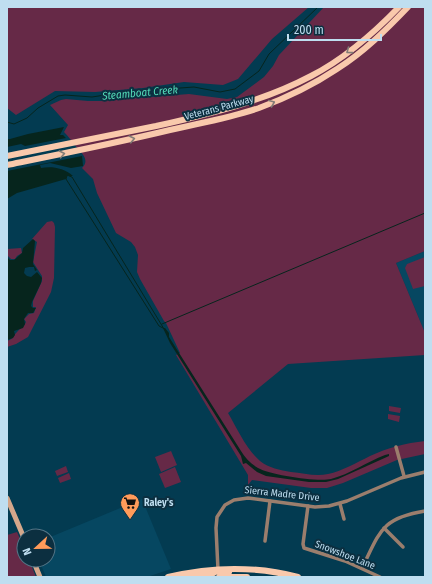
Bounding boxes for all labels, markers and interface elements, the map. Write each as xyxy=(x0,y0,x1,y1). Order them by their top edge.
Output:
scale bar xyxy=(288,16,381,42)
text: 200 m xyxy=(294,23,324,37)
one-way arrow xyxy=(346,47,353,54)
water label: Steamboat Creek xyxy=(101,83,179,103)
street label: Veterans Parkway xyxy=(183,93,255,123)
one-way arrow xyxy=(268,99,275,107)
one-way arrow xyxy=(129,136,136,144)
one-way arrow xyxy=(59,151,65,159)
street label: Sierra Madre Drive xyxy=(244,484,320,504)
supermarket icon: Raley's xyxy=(119,492,141,520)
place label: Raley's xyxy=(144,497,174,509)
north arrow xyxy=(16,528,56,568)
street label: Snowshoe Lane xyxy=(313,538,377,572)
text: N xyxy=(20,546,34,557)

